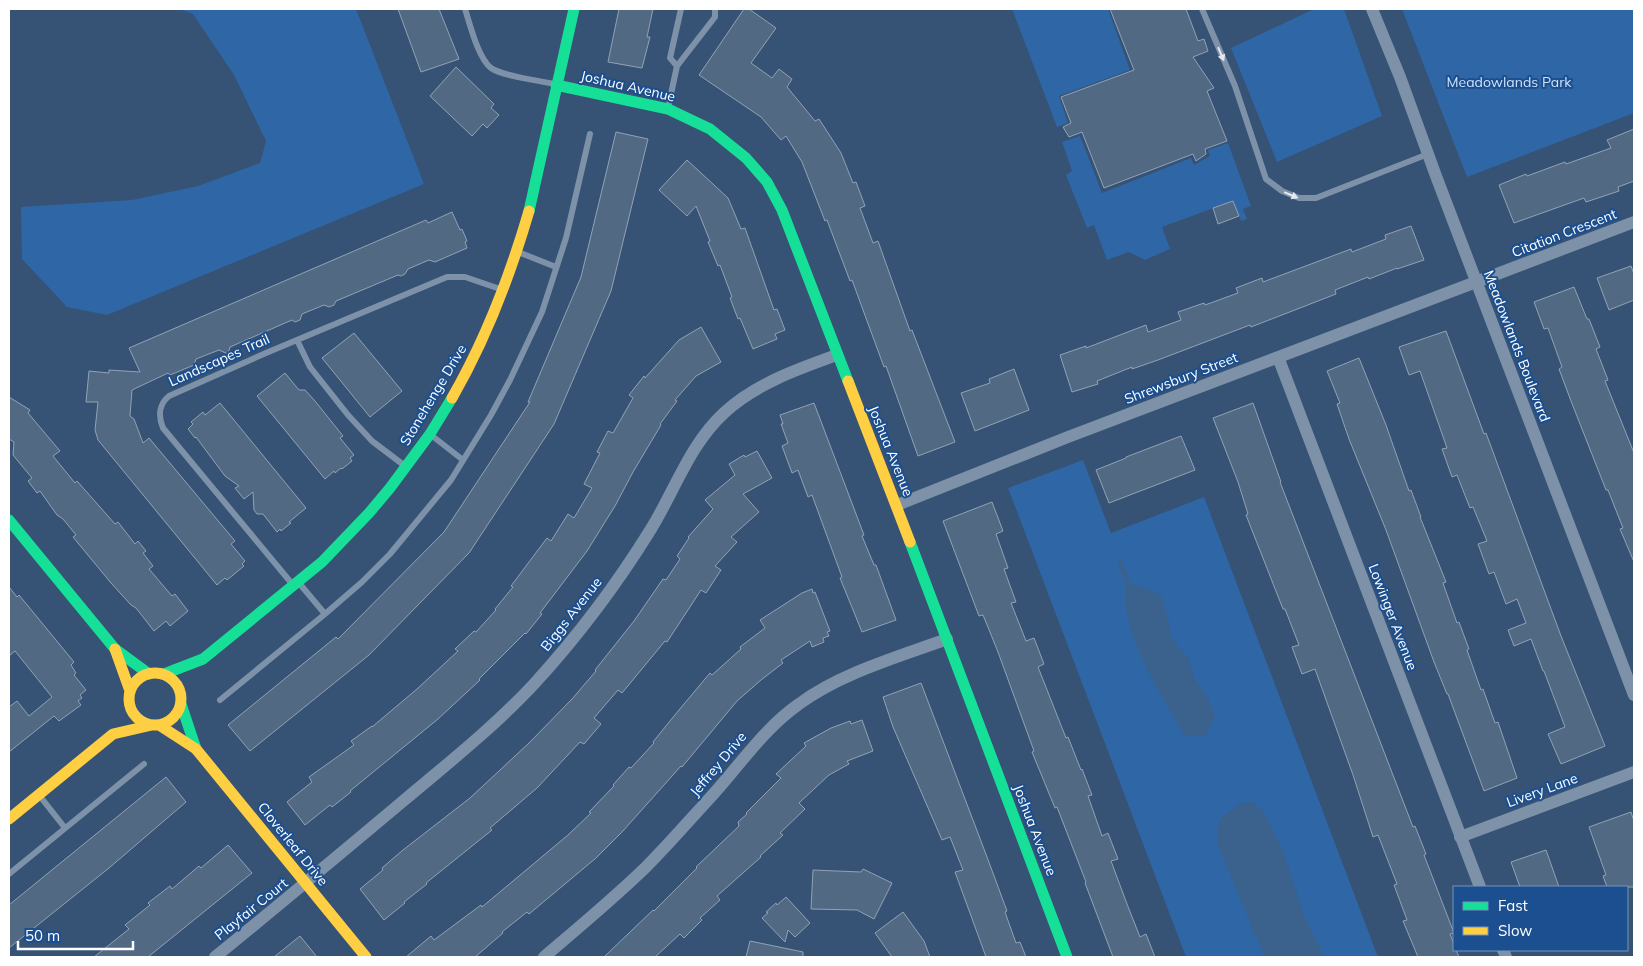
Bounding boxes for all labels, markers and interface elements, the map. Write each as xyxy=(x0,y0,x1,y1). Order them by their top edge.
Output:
one-way arrow xyxy=(1218,47,1226,61)
street label: Joshua Avenue xyxy=(579,66,677,106)
park label: Meadowlands Park xyxy=(1447,73,1572,91)
one-way arrow xyxy=(1284,191,1298,199)
street label: Citation Crescent xyxy=(1509,205,1619,261)
street label: Meadowlands Boulevard xyxy=(1480,268,1554,424)
street label: Landscapes Trail xyxy=(166,330,272,390)
street label: Stonehenge Drive xyxy=(396,341,470,449)
street label: Shrewsbury Street xyxy=(1122,348,1240,408)
street label: Joshua Avenue xyxy=(865,403,917,499)
street label: Lowinger Avenue xyxy=(1364,561,1422,673)
street label: Biggs Avenue xyxy=(536,573,606,655)
street label: Jeffrey Drive xyxy=(686,728,750,800)
street label: Livery Lane xyxy=(1504,769,1580,811)
street label: Joshua Avenue xyxy=(1009,782,1061,878)
street label: Cloverleaf Drive xyxy=(254,799,332,889)
street label: Playfair Court xyxy=(211,874,291,944)
legend xyxy=(1453,886,1628,951)
text: Fast xyxy=(1498,896,1528,915)
scale bar xyxy=(18,918,132,950)
text: Slow xyxy=(1498,921,1532,940)
text: 50 m xyxy=(25,926,60,945)

